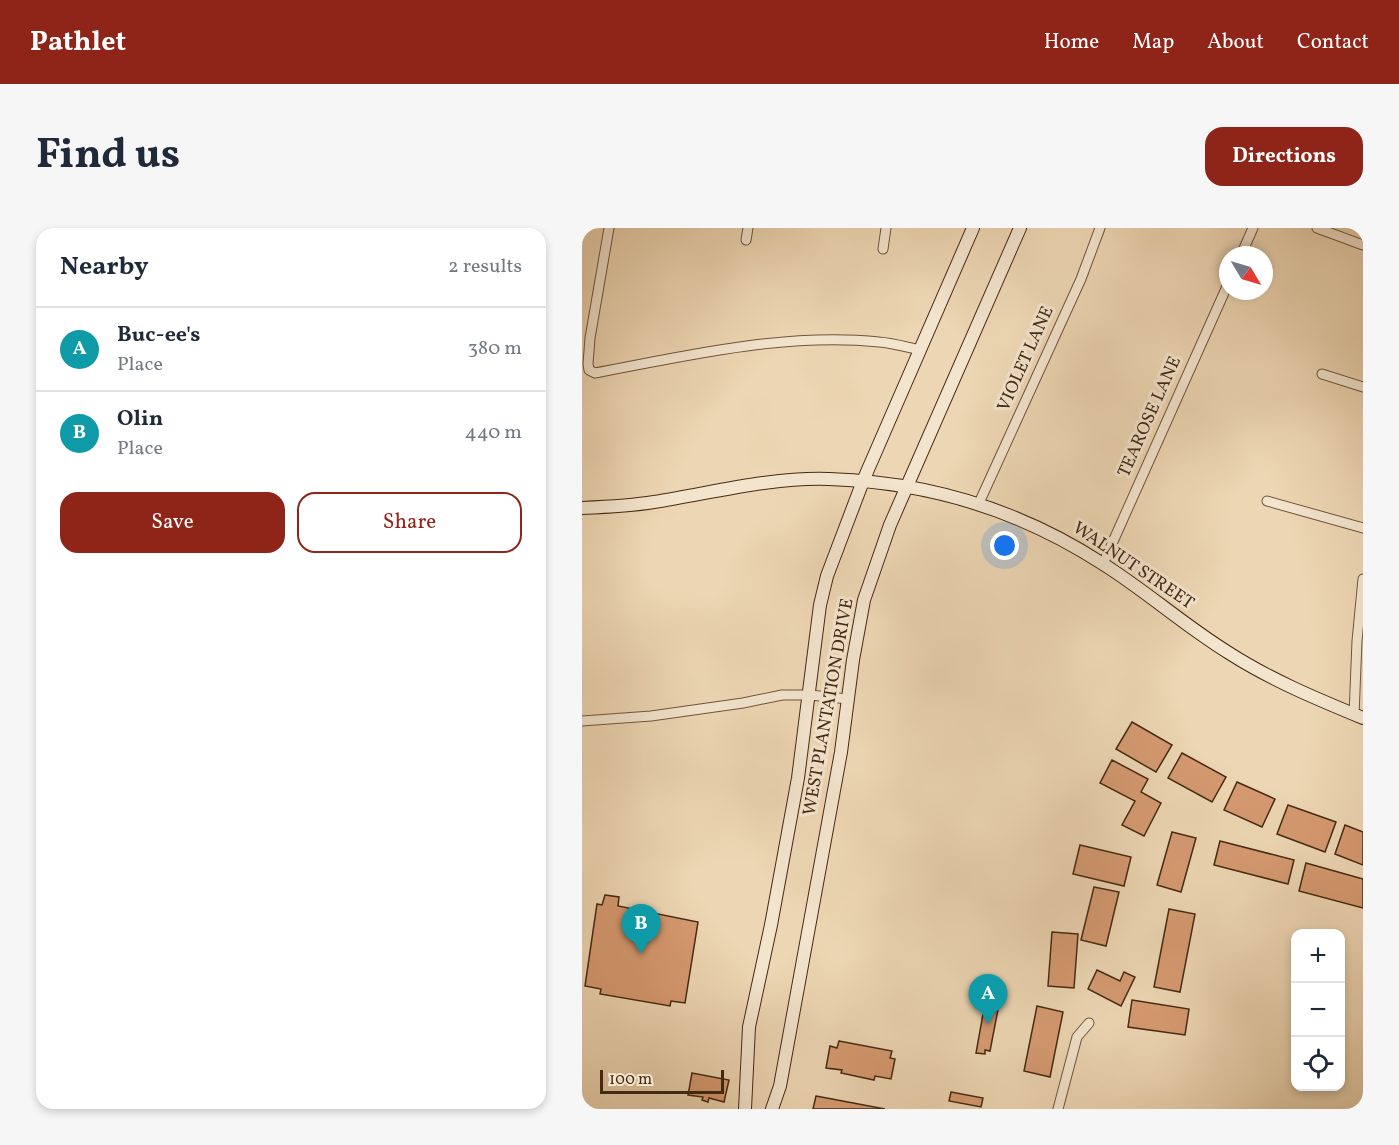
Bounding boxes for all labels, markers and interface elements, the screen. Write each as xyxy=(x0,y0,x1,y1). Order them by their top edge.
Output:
text: Pathlet xyxy=(30,23,126,62)
text: Home xyxy=(1044,28,1099,57)
text: Map xyxy=(1132,28,1174,57)
text: About xyxy=(1207,28,1264,57)
text: Contact xyxy=(1297,28,1369,57)
text: Find us xyxy=(36,127,180,186)
button: Directions xyxy=(1205,127,1363,186)
north arrow xyxy=(1219,246,1273,300)
text: Nearby xyxy=(60,249,149,285)
text: 2 results xyxy=(448,253,522,281)
street label: VIOLET LANE xyxy=(992,302,1060,416)
text: Buc-ee's xyxy=(117,320,200,351)
text: A xyxy=(72,335,87,363)
text: 380 m xyxy=(468,335,522,363)
text: Place xyxy=(117,351,163,379)
street label: TEAROSE LANE xyxy=(1112,352,1188,482)
text: Olin xyxy=(117,404,163,435)
text: B xyxy=(73,419,86,447)
text: 440 m xyxy=(465,419,522,447)
text: Place xyxy=(117,435,163,463)
button: Save xyxy=(60,492,285,553)
button: Share xyxy=(297,492,522,553)
street label: WALNUT STREET xyxy=(1067,516,1199,616)
your location xyxy=(990,531,1019,560)
street label: WEST PLANTATION DRIVE xyxy=(798,596,860,818)
pin: B xyxy=(622,904,660,954)
map controls xyxy=(1291,929,1345,1091)
button: + xyxy=(1291,929,1345,983)
pin: A xyxy=(968,974,1008,1024)
button: − xyxy=(1291,983,1345,1037)
button: locate xyxy=(1291,1037,1345,1091)
scale bar xyxy=(600,1067,724,1094)
text: 100 m xyxy=(609,1069,652,1091)

